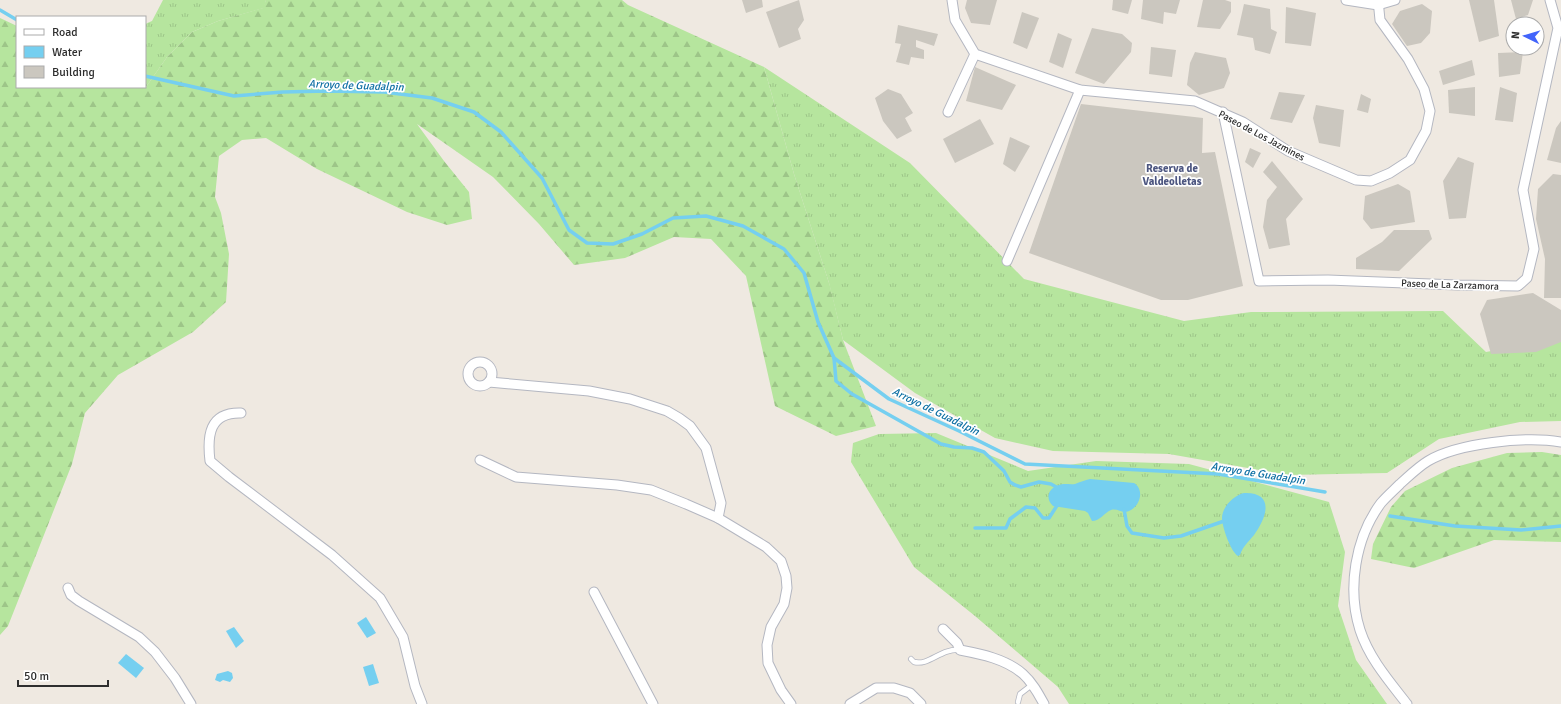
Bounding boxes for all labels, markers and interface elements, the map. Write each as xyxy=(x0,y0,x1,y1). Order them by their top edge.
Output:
legend xyxy=(16,16,146,88)
north arrow xyxy=(1505,16,1545,56)
text: Road xyxy=(52,25,78,40)
text: N xyxy=(1509,31,1522,40)
text: Water xyxy=(52,45,83,60)
text: Building xyxy=(52,65,95,80)
water label: Arroyo de Guadalpin xyxy=(308,77,405,94)
street label: Paseo de Los Jazmines xyxy=(1216,108,1307,164)
district label: Reserva de Valdeolletas xyxy=(1142,162,1202,188)
street label: Paseo de La Zarzamora xyxy=(1401,277,1499,293)
water label: Arroyo de Guadalpin xyxy=(890,385,982,439)
water label: Arroyo de Guadalpin xyxy=(1210,460,1307,488)
scale bar xyxy=(18,662,108,688)
text: 50 m xyxy=(24,669,49,684)

